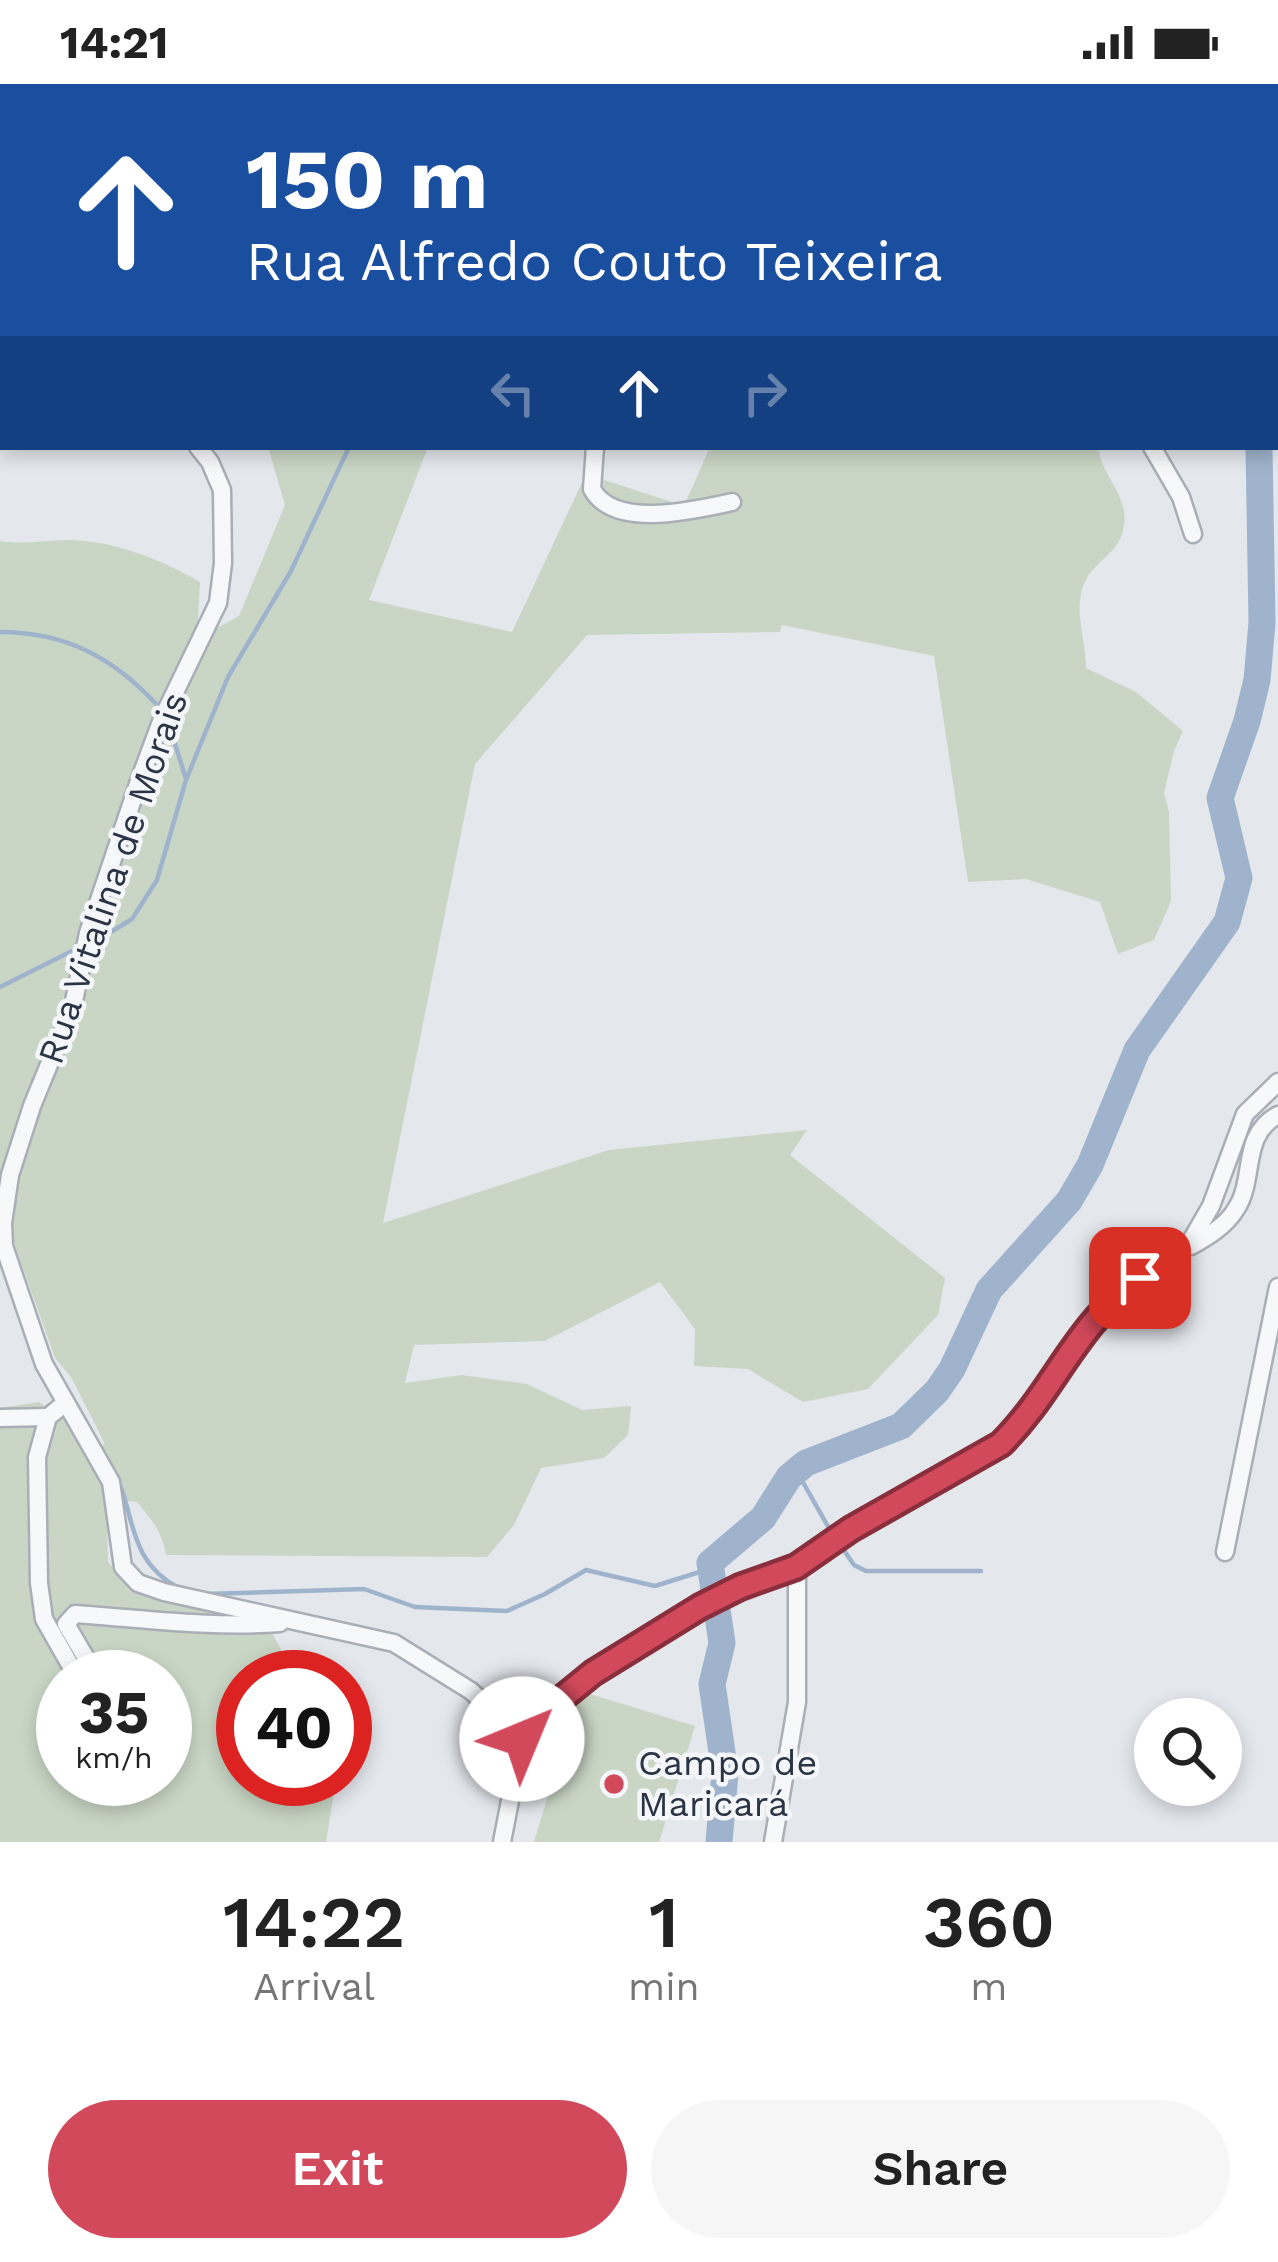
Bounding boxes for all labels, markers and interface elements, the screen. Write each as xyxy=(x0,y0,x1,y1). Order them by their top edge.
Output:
text: 14:21 xyxy=(60,16,168,69)
text: 150 m xyxy=(246,130,488,228)
icon: ahead xyxy=(48,132,204,288)
text: Rua Alfredo Couto Teixeira xyxy=(246,230,943,293)
icon: left xyxy=(480,360,546,426)
icon: ahead xyxy=(606,360,672,426)
icon: right xyxy=(732,360,798,426)
street label: Rua Vitalina de Morais xyxy=(30,687,196,1069)
pin xyxy=(1089,1227,1191,1329)
icon: arrive xyxy=(1107,1245,1173,1311)
speed limit sign: 40 xyxy=(216,1650,372,1806)
position arrow xyxy=(459,1676,585,1802)
text: 35 xyxy=(79,1677,149,1748)
map controls xyxy=(1134,1698,1242,1806)
button: search xyxy=(1134,1698,1242,1806)
text: km/h xyxy=(75,1740,153,1775)
place label: Campo de Maricará xyxy=(638,1742,817,1825)
marker: Campo de Maricará xyxy=(601,1771,627,1797)
text: 14:22 xyxy=(223,1880,405,1964)
text: 1 xyxy=(649,1880,679,1964)
text: 360 xyxy=(923,1880,1055,1964)
text: Arrival xyxy=(253,1964,375,2009)
text: min xyxy=(628,1964,700,2009)
text: m xyxy=(970,1964,1007,2009)
button: Exit xyxy=(48,2100,627,2238)
button: Share xyxy=(651,2100,1230,2238)

